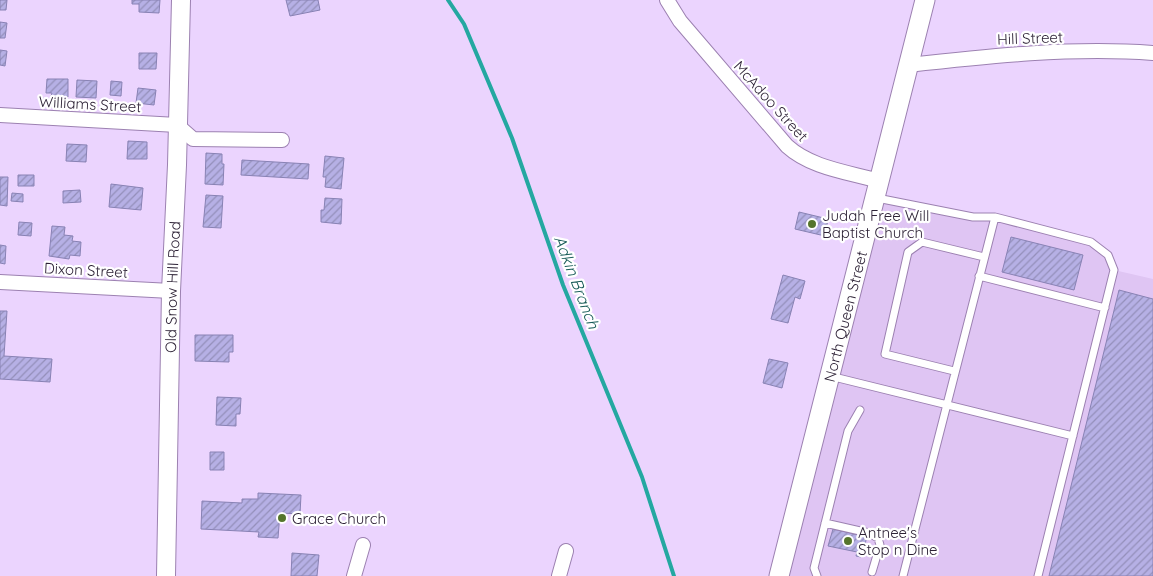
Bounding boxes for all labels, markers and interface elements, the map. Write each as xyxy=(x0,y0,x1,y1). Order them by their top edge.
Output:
street label: Hill Street xyxy=(997,27,1063,49)
street label: McAdoo Street xyxy=(730,57,812,145)
street label: Williams Street xyxy=(38,92,142,116)
place label: Judah Free Will Baptist Church xyxy=(822,206,929,242)
marker: Judah Free Will Baptist Church xyxy=(806,218,818,230)
street label: Old Snow Hill Road xyxy=(160,221,184,353)
water label: Adkin Branch xyxy=(550,233,604,332)
street label: North Queen Street xyxy=(819,249,871,384)
street label: Dixon Street xyxy=(44,258,128,282)
place label: Grace Church xyxy=(292,509,386,528)
marker: Grace Church xyxy=(276,512,288,524)
place label: Antnee's Stop n Dine xyxy=(858,523,938,559)
marker: Antnee's Stop n Dine xyxy=(842,535,854,547)

